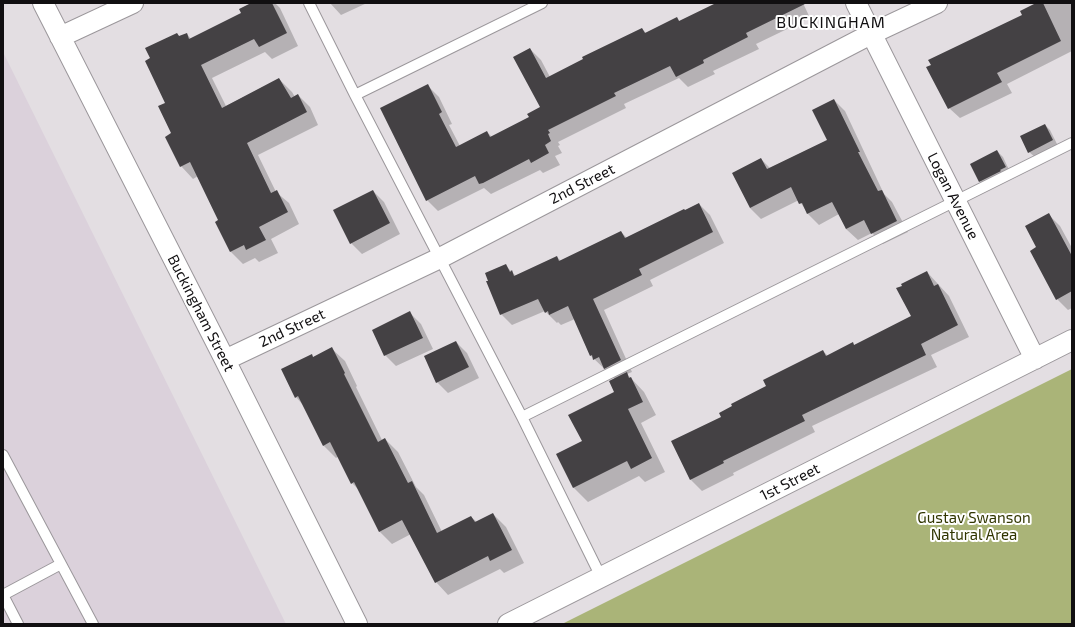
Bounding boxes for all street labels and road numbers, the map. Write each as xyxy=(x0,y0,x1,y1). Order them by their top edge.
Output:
street label: Logan Avenue xyxy=(923,150,983,242)
street label: 2nd Street xyxy=(546,160,618,208)
street label: Buckingham Street xyxy=(164,252,238,374)
street label: 2nd Street xyxy=(256,305,328,351)
street label: 1st Street xyxy=(757,459,823,505)

